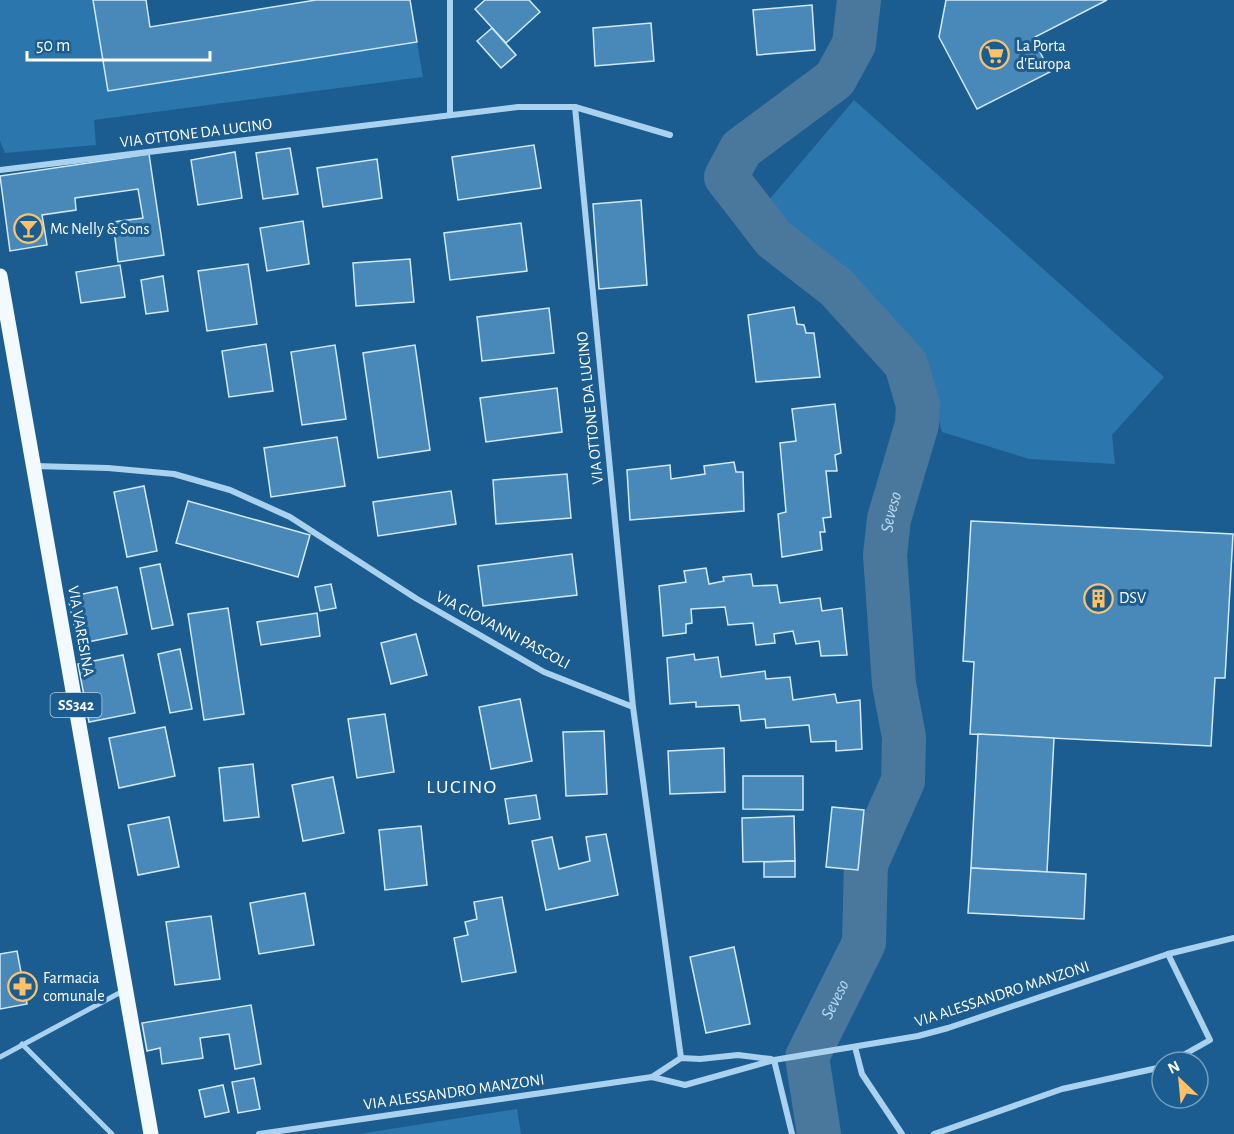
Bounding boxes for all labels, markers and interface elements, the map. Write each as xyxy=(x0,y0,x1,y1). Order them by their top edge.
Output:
scale bar xyxy=(27,24,210,62)
text: 50 m xyxy=(36,37,70,55)
place label: La Porta d'Europa xyxy=(1016,38,1071,72)
supermarket icon: La Porta d'Europa xyxy=(979,39,1011,71)
street label: VIA OTTONE DA LUCINO xyxy=(119,116,273,150)
bar icon: Mc Nelly & Sons xyxy=(13,213,45,245)
place label: Mc Nelly & Sons xyxy=(50,221,149,238)
street label: VIA OTTONE DA LUCINO xyxy=(574,331,606,485)
water label: Seveso xyxy=(879,490,906,533)
building icon: DSV xyxy=(1082,582,1114,614)
street label: VIA VARESINA xyxy=(65,584,97,678)
street label: VIA GIOVANNI PASCOLI xyxy=(433,588,573,672)
place label: DSV xyxy=(1119,590,1146,606)
road number: SS342 xyxy=(50,693,101,717)
district label: LUCINO xyxy=(426,777,498,797)
street label: VIA ALESSANDRO MANZONI xyxy=(913,958,1091,1030)
place label: Farmacia comunale xyxy=(43,970,105,1004)
pharmacy icon: Farmacia comunale xyxy=(6,971,38,1003)
water label: Seveso xyxy=(818,977,853,1022)
north arrow xyxy=(1150,1050,1210,1110)
text: N xyxy=(1165,1058,1182,1077)
street label: VIA ALESSANDRO MANZONI xyxy=(362,1071,546,1113)

